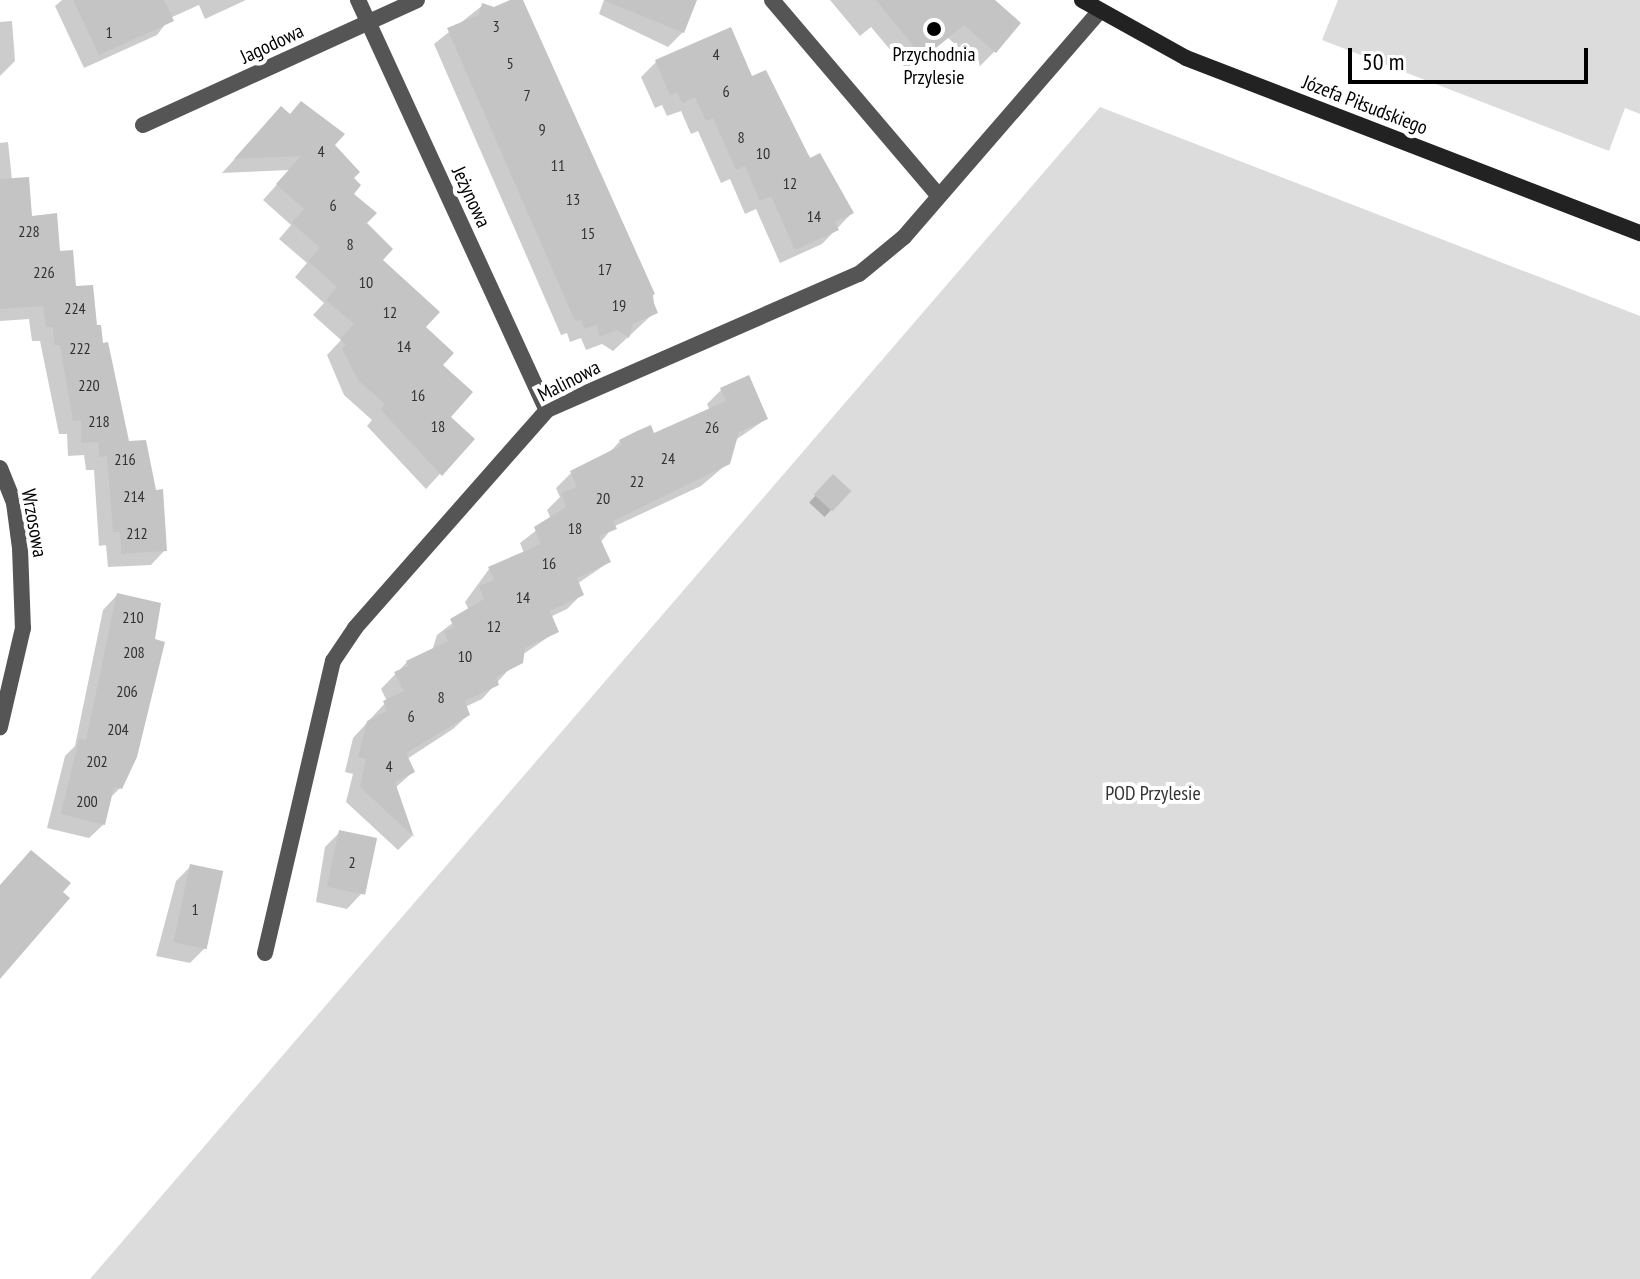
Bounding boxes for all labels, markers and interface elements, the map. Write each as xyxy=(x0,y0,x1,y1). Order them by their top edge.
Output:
house number: 3 xyxy=(492,16,500,36)
street label: Jagodowa xyxy=(237,19,307,69)
marker: Przychodnia Przylesie xyxy=(925,20,943,38)
house number: 1 xyxy=(105,22,113,42)
scale bar xyxy=(1352,32,1592,82)
place label: Przychodnia Przylesie xyxy=(893,42,975,89)
house number: 4 xyxy=(712,44,720,64)
text: 50 m xyxy=(1362,46,1404,77)
house number: 5 xyxy=(506,53,514,73)
street label: Józefa Piłsudskiego xyxy=(1299,70,1431,140)
house number: 6 xyxy=(722,81,730,101)
house number: 7 xyxy=(523,85,531,105)
house number: 9 xyxy=(538,119,546,139)
house number: 8 xyxy=(737,127,745,147)
house number: 4 xyxy=(317,141,325,161)
house number: 10 xyxy=(756,143,770,163)
house number: 11 xyxy=(551,155,565,175)
street label: Jeżynowa xyxy=(446,163,496,231)
house number: 12 xyxy=(783,173,797,193)
house number: 13 xyxy=(566,189,580,209)
house number: 6 xyxy=(329,195,337,215)
house number: 14 xyxy=(807,206,821,226)
house number: 228 xyxy=(18,221,40,241)
house number: 15 xyxy=(581,223,595,243)
house number: 8 xyxy=(346,234,354,254)
house number: 17 xyxy=(598,259,612,279)
house number: 226 xyxy=(33,262,55,282)
house number: 10 xyxy=(359,272,373,292)
house number: 19 xyxy=(612,295,626,315)
house number: 224 xyxy=(64,298,86,318)
house number: 12 xyxy=(383,302,397,322)
house number: 14 xyxy=(397,336,411,356)
house number: 222 xyxy=(69,338,91,358)
street label: Malinowa xyxy=(534,355,604,407)
house number: 220 xyxy=(78,375,100,395)
house number: 16 xyxy=(411,385,425,405)
house number: 218 xyxy=(88,411,110,431)
house number: 18 xyxy=(431,416,445,436)
house number: 26 xyxy=(705,417,719,437)
house number: 24 xyxy=(661,448,675,468)
house number: 216 xyxy=(114,449,136,469)
house number: 22 xyxy=(630,471,644,491)
house number: 214 xyxy=(123,486,145,506)
street label: Wrzosowa xyxy=(16,487,52,559)
house number: 20 xyxy=(596,488,610,508)
house number: 18 xyxy=(568,518,582,538)
house number: 212 xyxy=(126,523,148,543)
house number: 16 xyxy=(542,553,556,573)
house number: 14 xyxy=(516,587,530,607)
house number: 210 xyxy=(122,607,144,627)
house number: 12 xyxy=(487,616,501,636)
house number: 208 xyxy=(123,642,145,662)
house number: 10 xyxy=(458,646,472,666)
house number: 206 xyxy=(116,681,138,701)
house number: 8 xyxy=(437,687,445,707)
house number: 6 xyxy=(407,706,415,726)
house number: 204 xyxy=(107,719,129,739)
house number: 202 xyxy=(86,751,108,771)
house number: 4 xyxy=(385,756,393,776)
park label: POD Przylesie xyxy=(1105,781,1201,805)
house number: 200 xyxy=(76,791,98,811)
house number: 2 xyxy=(348,852,356,872)
house number: 1 xyxy=(191,899,199,919)

